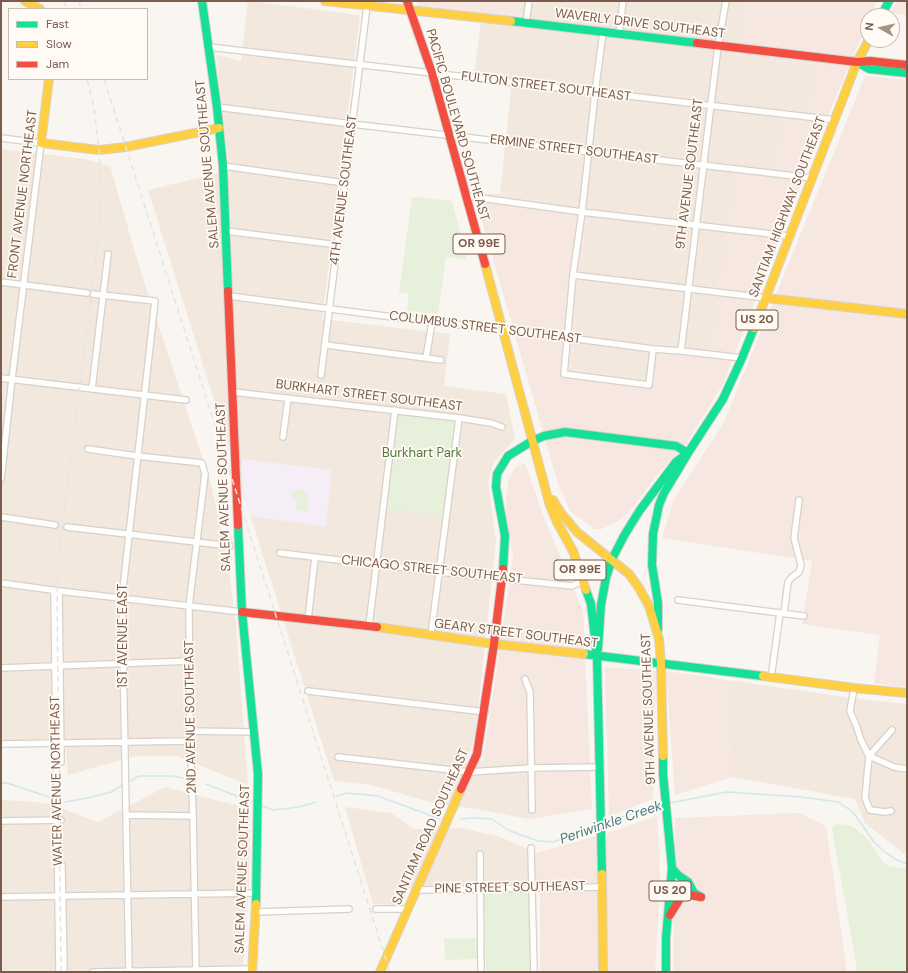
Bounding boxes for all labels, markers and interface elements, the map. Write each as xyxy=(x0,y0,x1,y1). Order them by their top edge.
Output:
street label: WAVERLY DRIVE SOUTHEAST xyxy=(554,6,726,42)
legend xyxy=(8,8,148,80)
north arrow xyxy=(860,8,900,48)
text: Fast xyxy=(46,16,69,32)
text: N xyxy=(862,22,877,31)
street label: PACIFIC BOULEVARD SOUTHEAST xyxy=(422,27,492,223)
text: Slow xyxy=(46,36,72,52)
text: Jam xyxy=(46,56,69,72)
street label: FULTON STREET SOUTHEAST xyxy=(460,69,632,105)
street label: SALEM AVENUE SOUTHEAST xyxy=(193,79,223,249)
street label: 9TH AVENUE SOUTHEAST xyxy=(673,98,707,250)
street label: FRONT AVENUE NORTHEAST xyxy=(5,109,41,279)
street label: 4TH AVENUE SOUTHEAST xyxy=(327,114,361,266)
street label: SANTIAM HIGHWAY SOUTHEAST xyxy=(746,114,830,300)
street label: ERMINE STREET SOUTHEAST xyxy=(489,132,659,168)
road number: OR 99E xyxy=(453,234,505,254)
street label: COLUMBUS STREET SOUTHEAST xyxy=(388,308,582,348)
road number: US 20 xyxy=(736,310,778,330)
street label: BURKHART STREET SOUTHEAST xyxy=(275,377,463,415)
street label: SALEM AVENUE SOUTHEAST xyxy=(213,402,235,572)
park label: Burkhart Park xyxy=(382,446,462,462)
street label: CHICAGO STREET SOUTHEAST xyxy=(340,553,524,587)
road number: OR 99E xyxy=(554,560,606,580)
street label: 1ST AVENUE EAST xyxy=(116,584,132,688)
street label: GEARY STREET SOUTHEAST xyxy=(433,616,599,652)
street label: 9TH AVENUE SOUTHEAST xyxy=(639,633,659,785)
street label: 2ND AVENUE SOUTHEAST xyxy=(182,640,200,794)
street label: WATER AVENUE NORTHEAST xyxy=(48,696,66,866)
street label: SANTIAM ROAD SOUTHEAST xyxy=(389,746,473,908)
street label: SALEM AVENUE SOUTHEAST xyxy=(232,784,254,954)
water label: Periwinkle Creek xyxy=(558,798,664,848)
street label: PINE STREET SOUTHEAST xyxy=(434,879,586,897)
road number: US 20 xyxy=(649,881,691,901)

